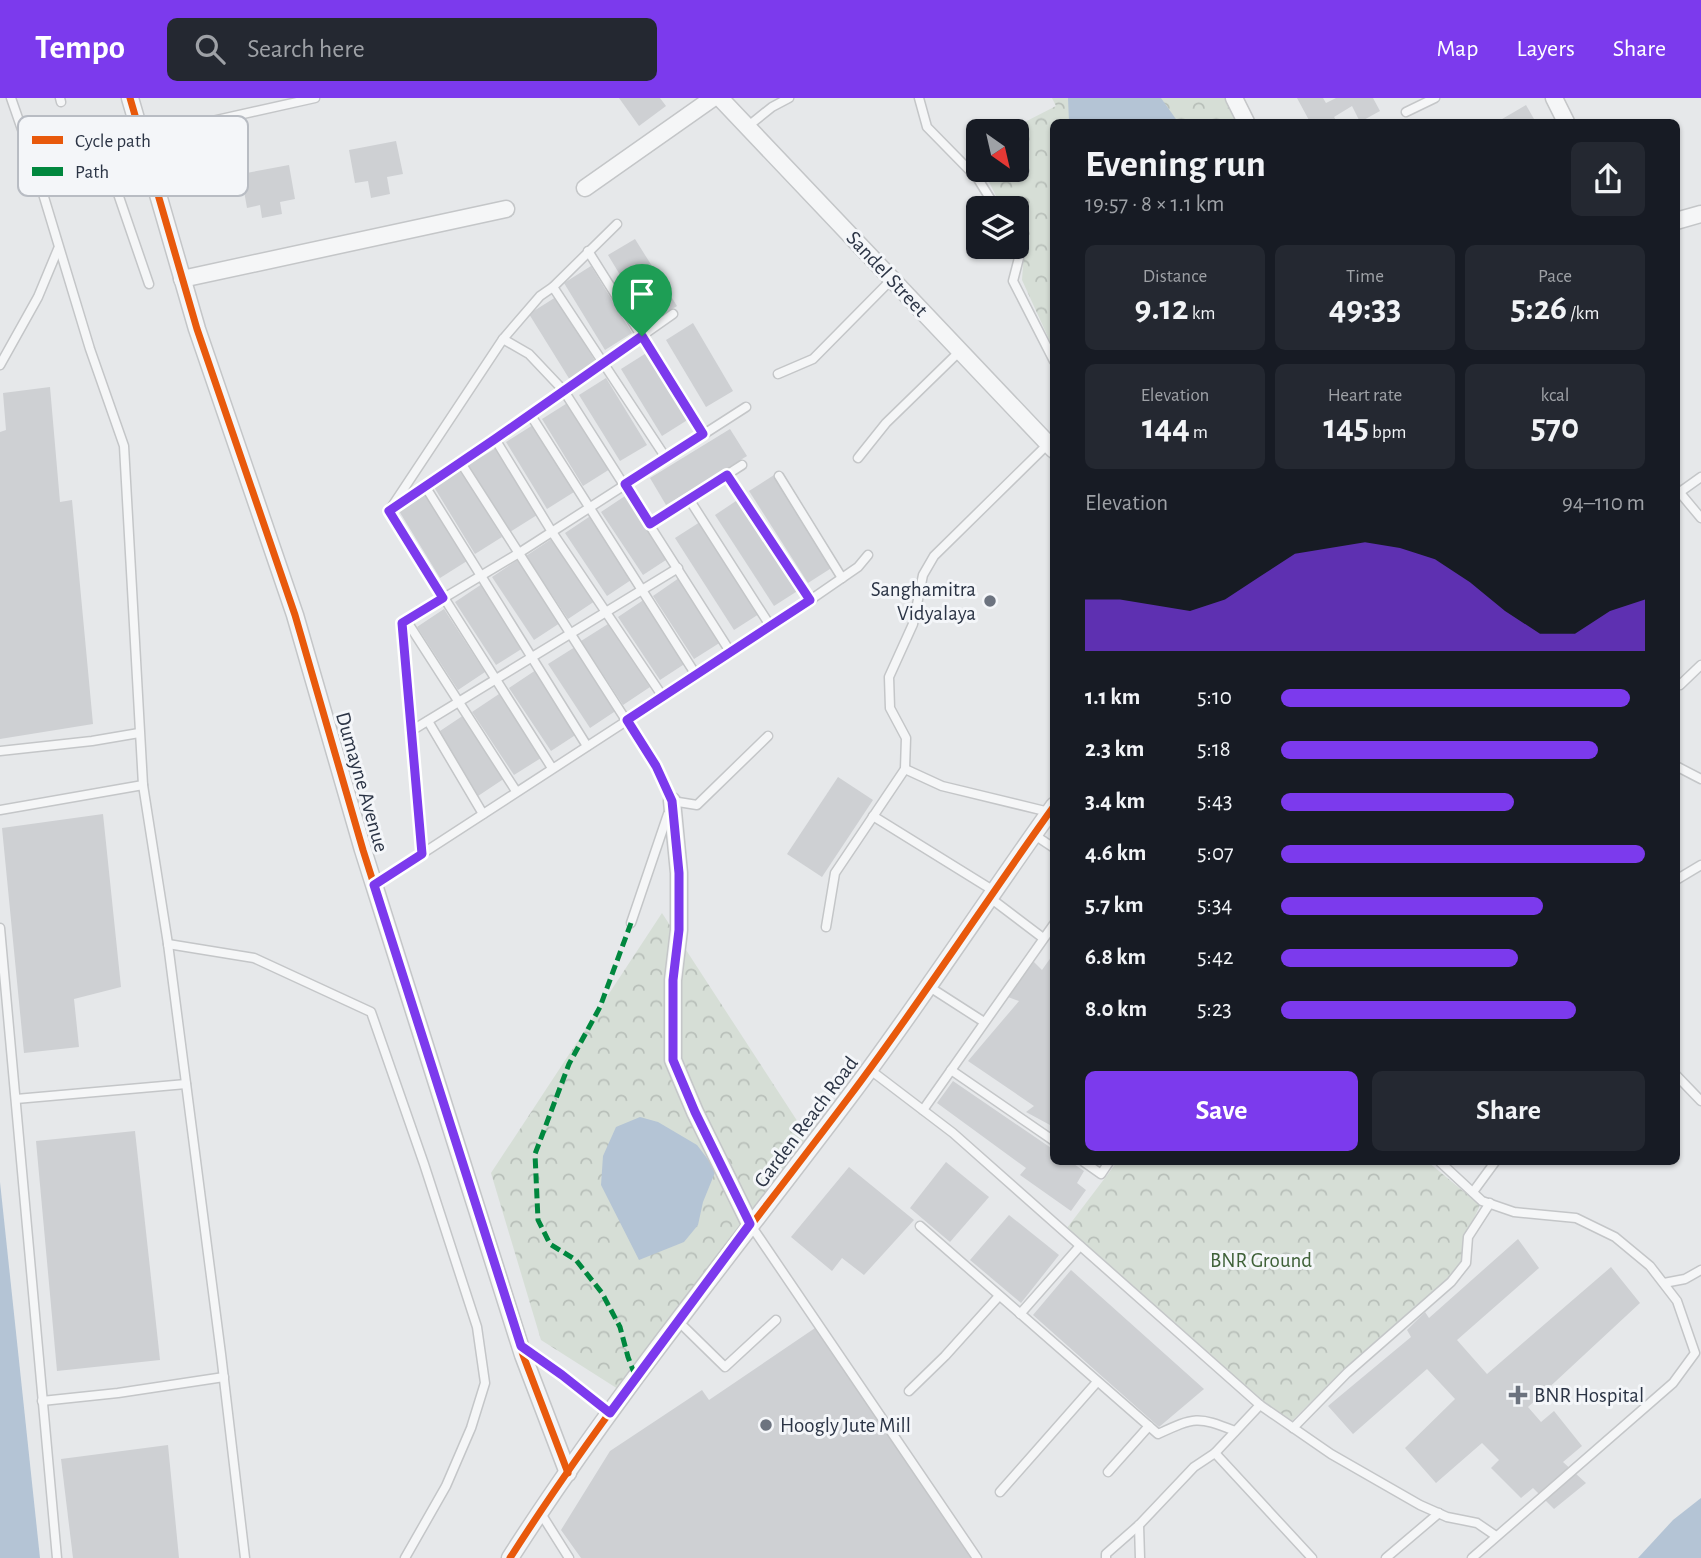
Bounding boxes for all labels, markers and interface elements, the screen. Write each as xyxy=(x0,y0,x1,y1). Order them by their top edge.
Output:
search box xyxy=(167,18,657,81)
icon: search xyxy=(191,30,229,68)
text: Tempo xyxy=(35,32,125,65)
text: Search here xyxy=(247,36,365,62)
text: Map xyxy=(1436,37,1478,61)
text: Layers xyxy=(1516,37,1575,61)
text: Share xyxy=(1613,37,1666,61)
legend xyxy=(18,116,248,196)
north arrow xyxy=(966,119,1029,182)
map controls xyxy=(966,119,1029,259)
text: Cycle path xyxy=(75,132,151,151)
button: share xyxy=(1571,142,1645,216)
text: Evening run xyxy=(1085,146,1266,184)
text: Path xyxy=(75,163,109,182)
text: 19:57 · 8 × 1.1 km xyxy=(1085,193,1224,216)
button: layers xyxy=(966,196,1029,259)
street label: Sandel Street xyxy=(842,227,932,321)
pin xyxy=(612,264,672,336)
text: Distance xyxy=(1143,267,1207,286)
text: Time xyxy=(1346,267,1384,286)
text: Pace xyxy=(1538,267,1572,286)
icon: arrive xyxy=(623,275,661,313)
text: 9.12 xyxy=(1134,291,1189,326)
text: 49:33 xyxy=(1329,291,1401,326)
text: 5:26 xyxy=(1511,291,1567,326)
text: km xyxy=(1189,304,1216,323)
text: /km xyxy=(1567,304,1599,323)
text: Elevation xyxy=(1141,386,1209,405)
text: Heart rate xyxy=(1328,386,1402,405)
text: kcal xyxy=(1541,386,1569,405)
text: 144 xyxy=(1142,410,1190,445)
text: 145 xyxy=(1324,410,1369,445)
text: 570 xyxy=(1531,410,1579,445)
text: m xyxy=(1190,423,1208,442)
text: bpm xyxy=(1369,423,1406,442)
text: Elevation xyxy=(1085,492,1168,515)
text: 94–110 m xyxy=(1562,492,1645,515)
place label: Sanghamitra Vidyalaya xyxy=(871,579,976,624)
marker: Sanghamitra Vidyalaya xyxy=(982,593,998,609)
text: 1.1 km xyxy=(1085,686,1140,709)
text: 5:10 xyxy=(1197,686,1232,709)
street label: Dumayne Avenue xyxy=(332,710,392,854)
text: 2.3 km xyxy=(1085,738,1144,761)
text: 5:18 xyxy=(1197,738,1231,761)
text: 3.4 km xyxy=(1085,790,1145,813)
text: 5:43 xyxy=(1197,790,1232,813)
text: 4.6 km xyxy=(1085,842,1146,865)
text: 5:07 xyxy=(1197,842,1234,865)
text: 5.7 km xyxy=(1085,894,1144,917)
text: 5:34 xyxy=(1197,894,1232,917)
text: 6.8 km xyxy=(1085,946,1146,969)
text: 5:42 xyxy=(1197,946,1233,969)
text: 8.0 km xyxy=(1085,998,1147,1021)
text: 5:23 xyxy=(1197,998,1232,1021)
street label: Garden Reach Road xyxy=(750,1052,862,1191)
button: Save xyxy=(1085,1071,1358,1151)
button: Share xyxy=(1372,1071,1645,1151)
park label: BNR Ground xyxy=(1210,1250,1312,1271)
marker: BNR Hospital xyxy=(1508,1385,1528,1405)
place label: BNR Hospital xyxy=(1534,1385,1644,1406)
place label: Hoogly Jute Mill xyxy=(780,1415,911,1436)
marker: Hoogly Jute Mill xyxy=(758,1417,774,1433)

